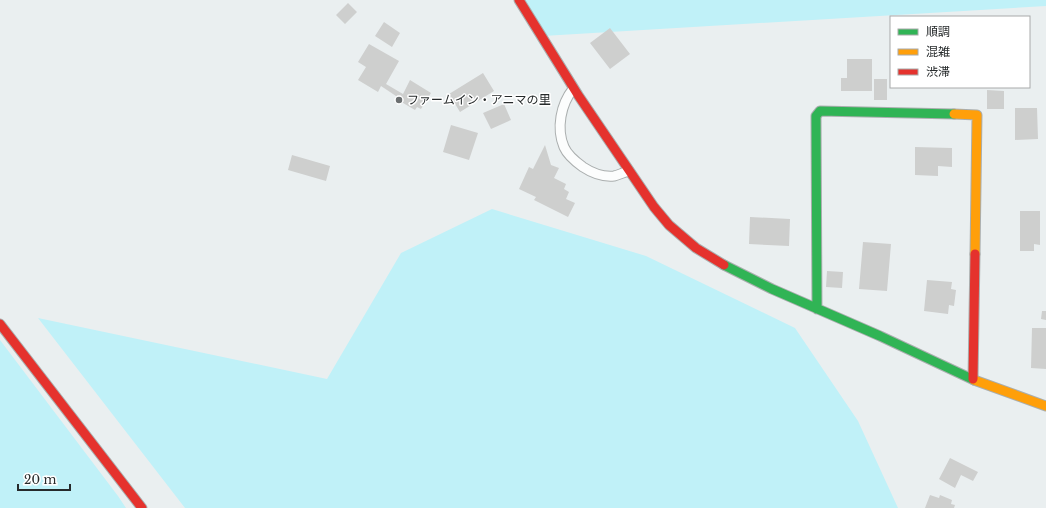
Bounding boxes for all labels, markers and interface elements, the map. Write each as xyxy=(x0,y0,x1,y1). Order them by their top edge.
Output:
legend xyxy=(890,16,1030,88)
text: 順調 xyxy=(926,24,950,39)
text: 混雑 xyxy=(926,44,950,59)
text: 渋滞 xyxy=(926,64,950,79)
place label: ファームイン・アニマの里 xyxy=(407,92,550,107)
marker: ファームイン・アニマの里 xyxy=(394,95,404,105)
scale bar xyxy=(18,466,70,492)
text: 20 m xyxy=(24,472,56,487)

